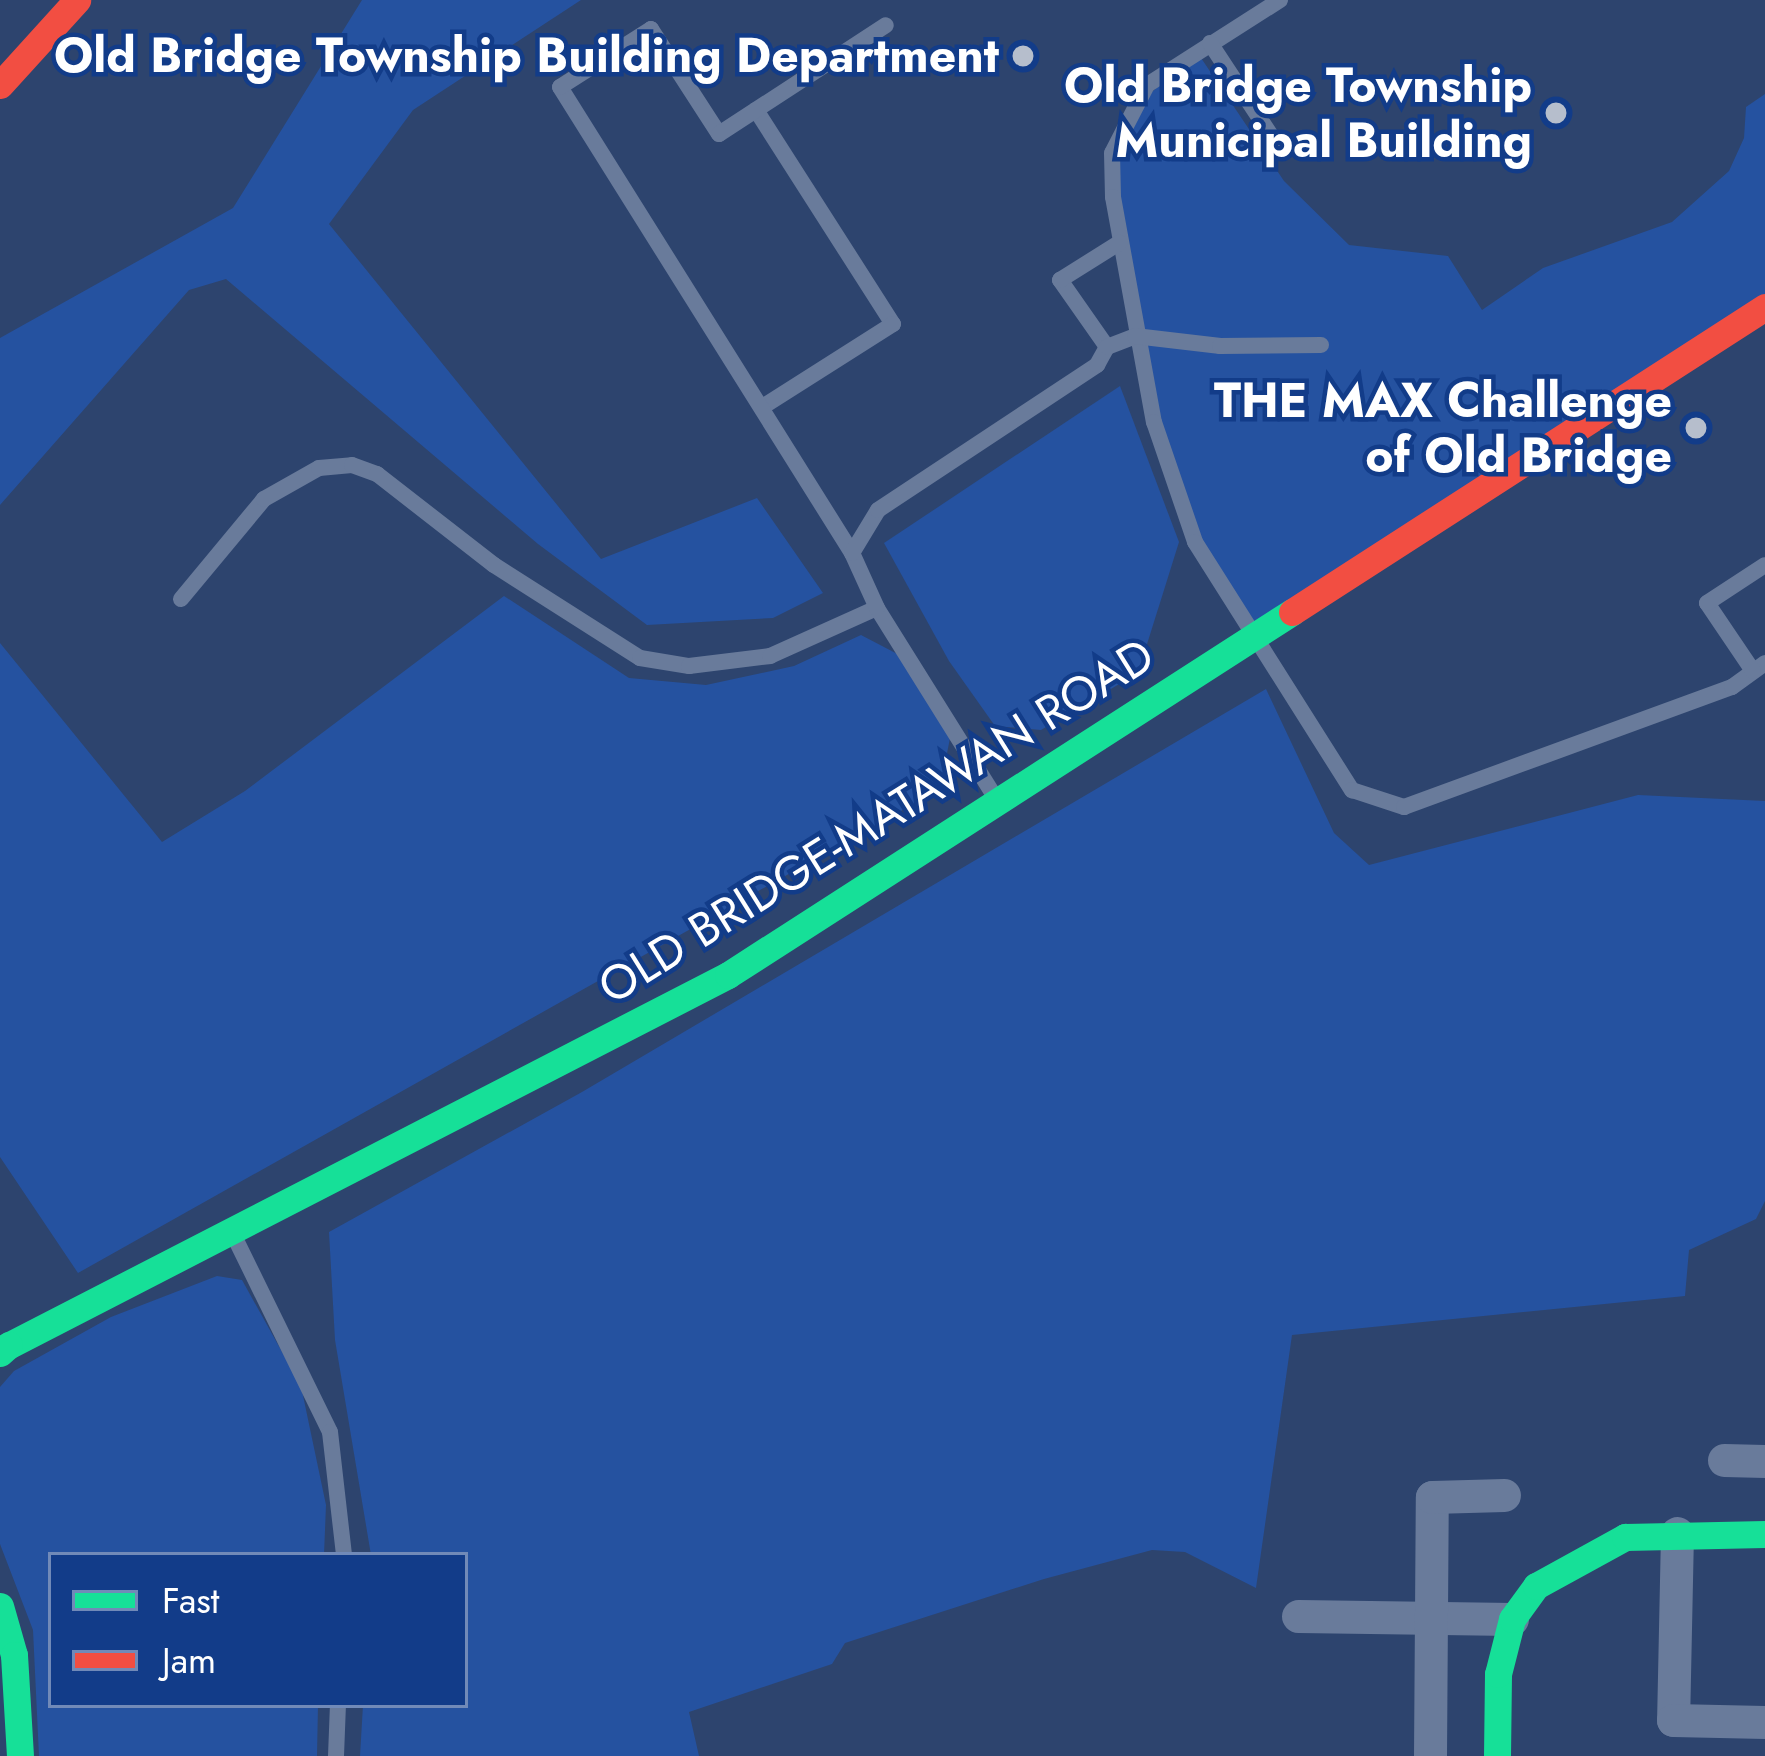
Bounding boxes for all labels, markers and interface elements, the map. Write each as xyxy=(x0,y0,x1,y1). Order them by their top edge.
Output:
place label: Old Bridge Township Building Department xyxy=(54,27,999,85)
marker: Old Bridge Township Building Department xyxy=(1010,43,1036,69)
place label: Old Bridge Township Municipal Building xyxy=(1064,56,1532,169)
marker: Old Bridge Township Municipal Building xyxy=(1543,100,1569,126)
place label: THE MAX Challenge of Old Bridge xyxy=(1214,371,1672,484)
marker: THE MAX Challenge of Old Bridge xyxy=(1683,415,1709,441)
street label: OLD BRIDGE-MATAWAN ROAD xyxy=(588,626,1164,1016)
legend xyxy=(48,1552,468,1708)
text: Fast xyxy=(162,1574,219,1626)
text: Jam xyxy=(162,1634,216,1686)

